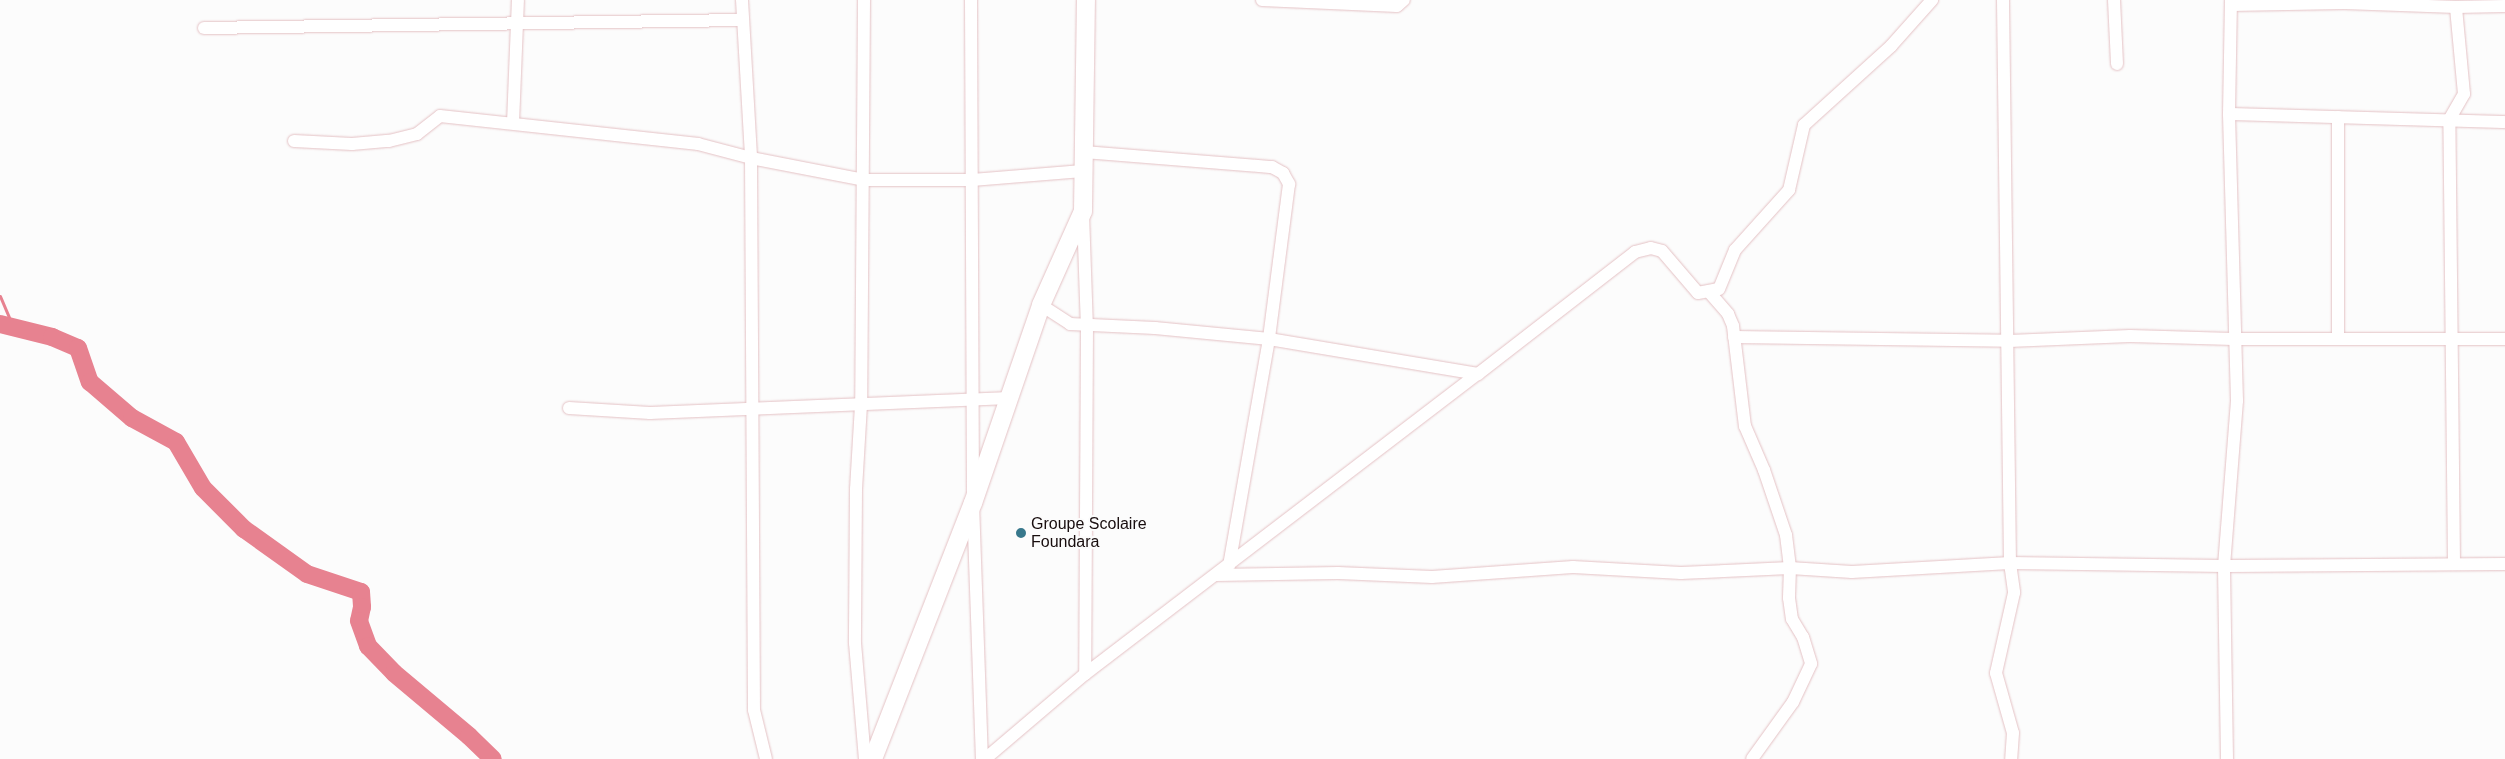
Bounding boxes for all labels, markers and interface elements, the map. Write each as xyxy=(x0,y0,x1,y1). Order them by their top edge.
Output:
place label: Groupe Scolaire Foundara xyxy=(1031,514,1147,552)
marker: Groupe Scolaire Foundara xyxy=(1015,527,1027,539)

